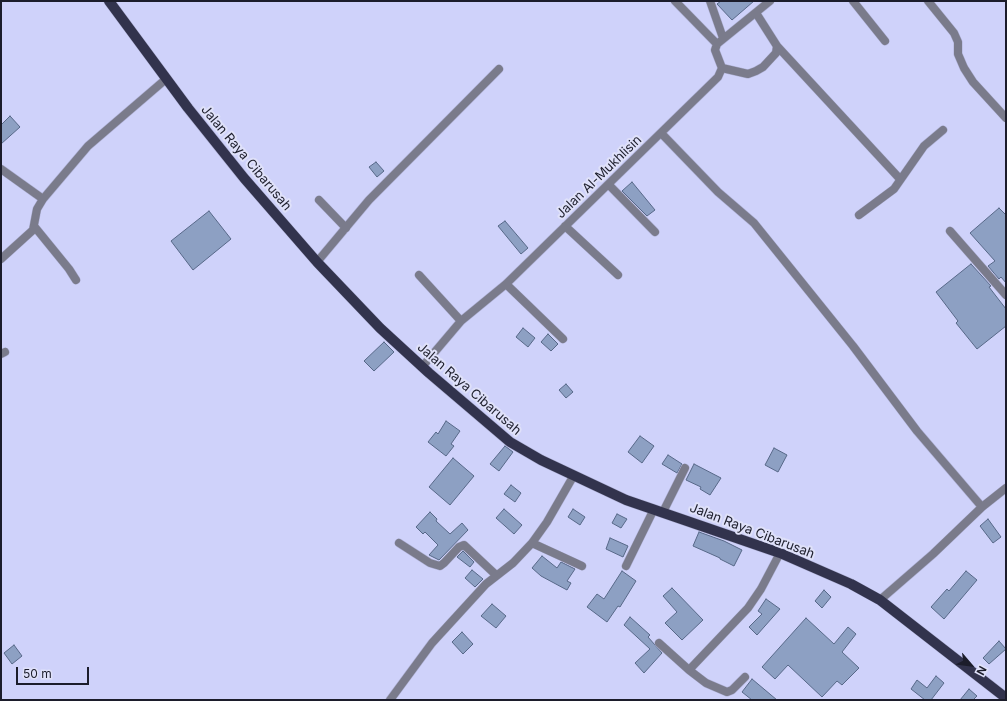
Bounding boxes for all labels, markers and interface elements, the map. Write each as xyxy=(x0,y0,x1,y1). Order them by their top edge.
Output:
street label: Jalan Raya Cibarusah xyxy=(197,102,295,214)
street label: Jalan Al-Mukhlisin xyxy=(553,132,645,222)
street label: Jalan Raya Cibarusah xyxy=(414,340,524,438)
street label: Jalan Raya Cibarusah xyxy=(687,500,817,562)
north arrow xyxy=(951,645,991,685)
scale bar xyxy=(18,659,91,685)
text: N xyxy=(973,664,990,678)
text: 50 m xyxy=(23,666,52,681)

